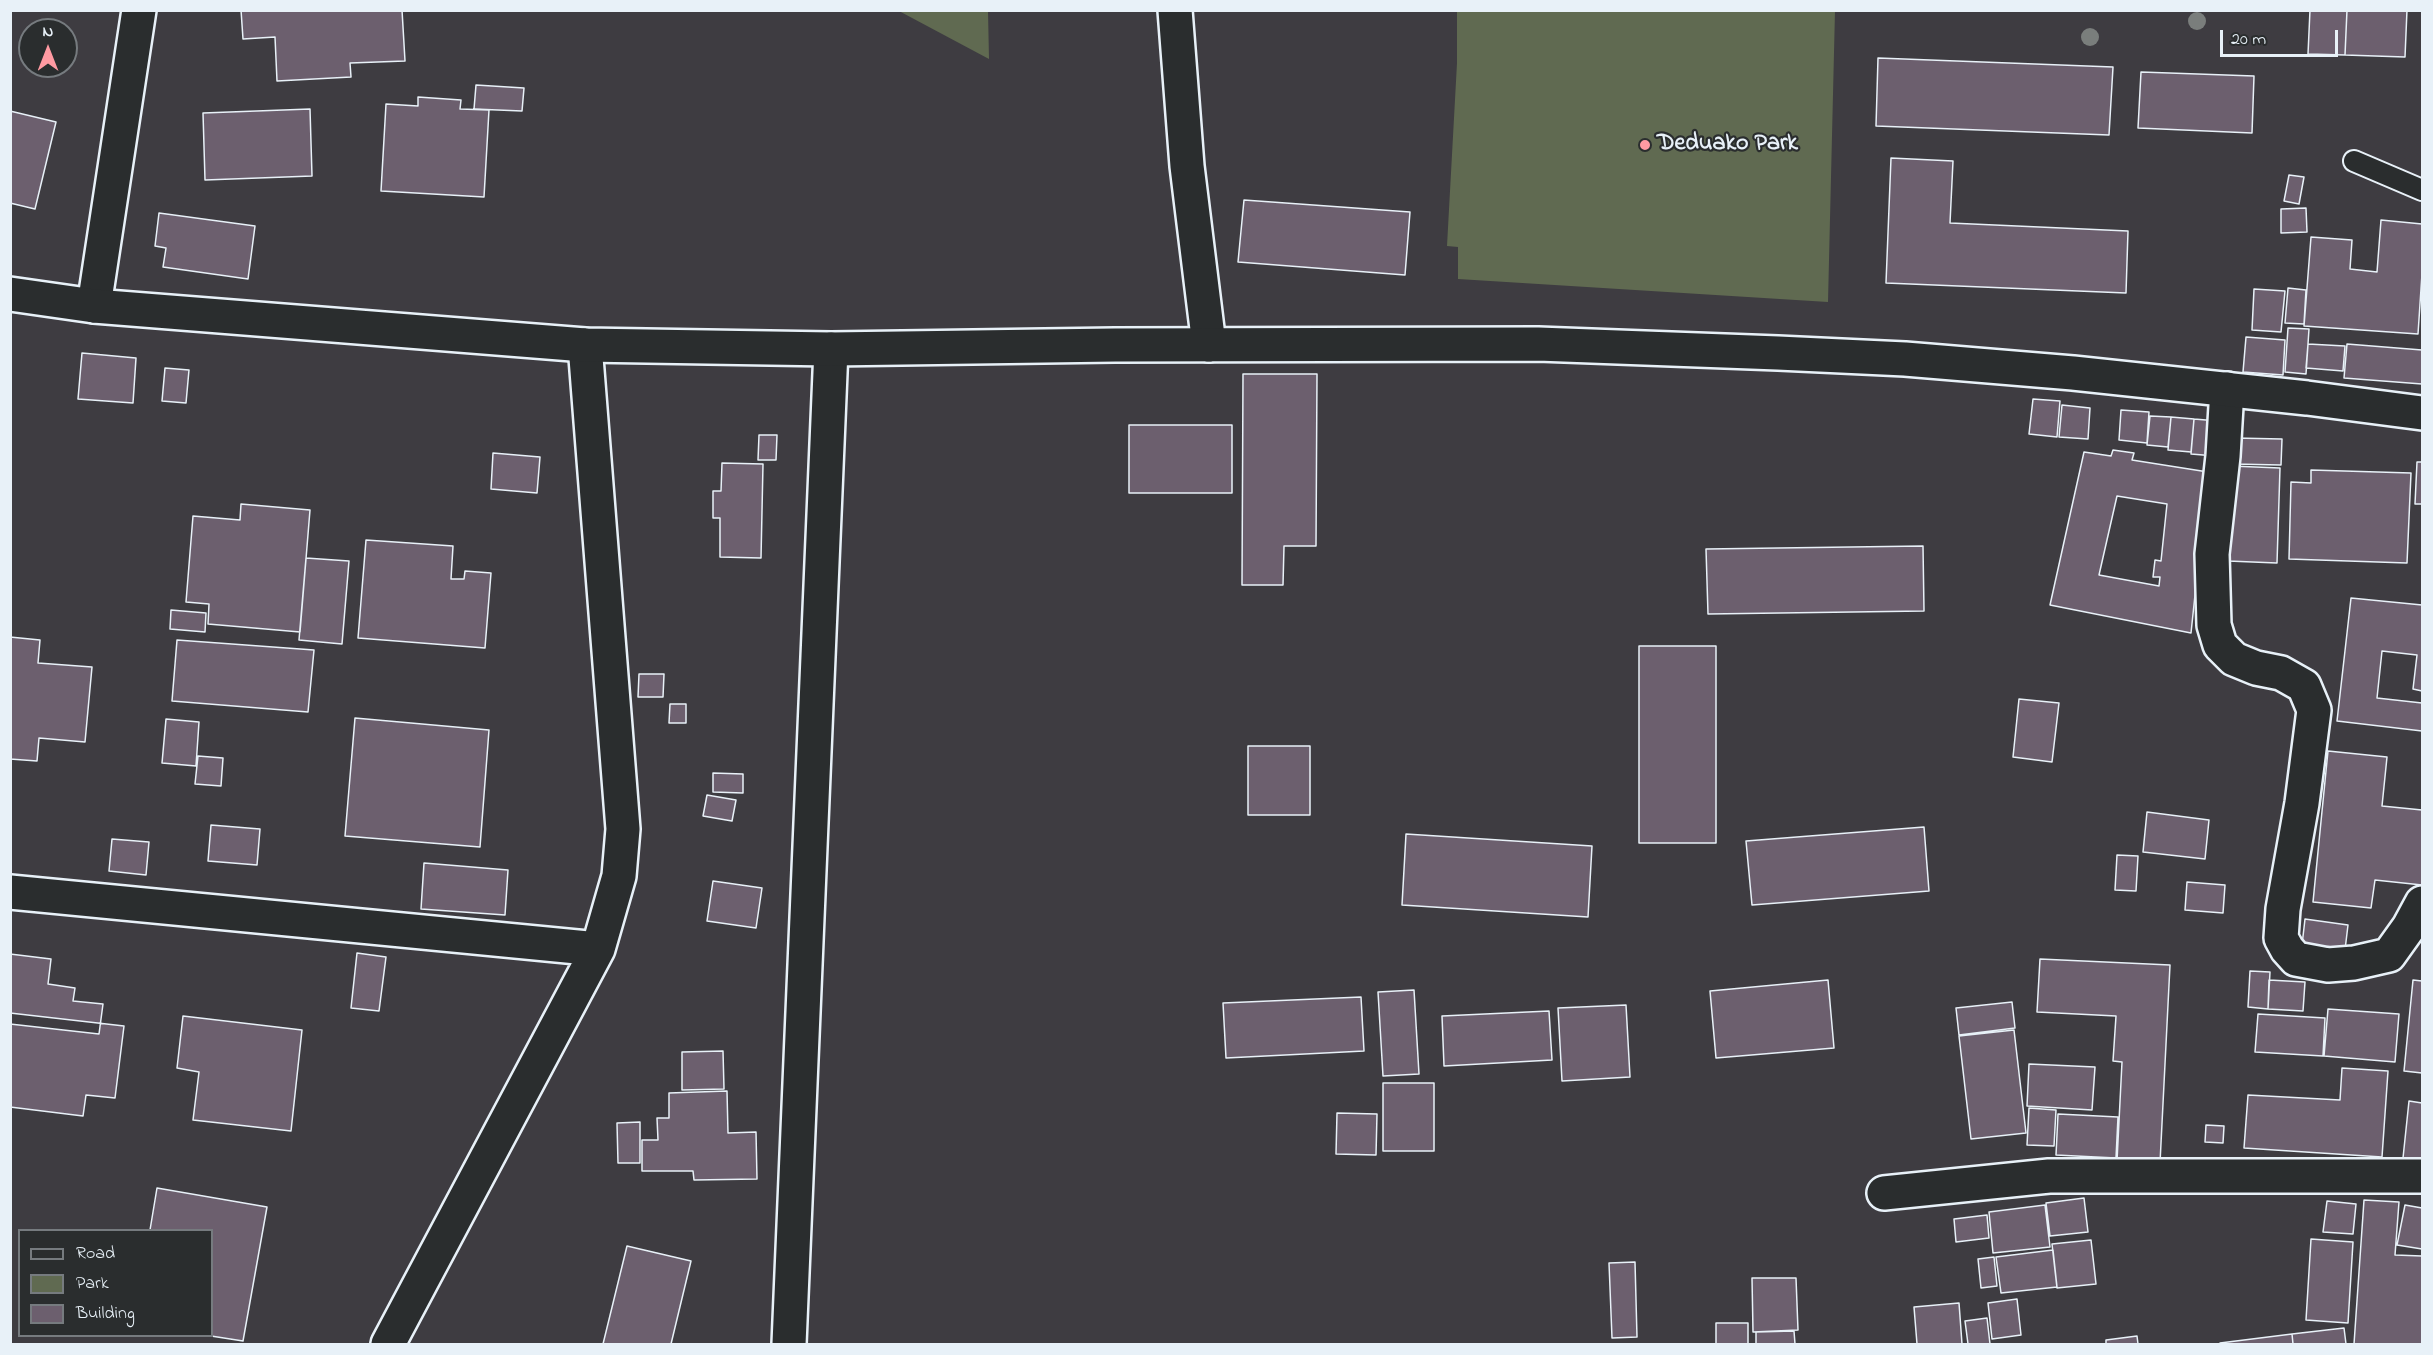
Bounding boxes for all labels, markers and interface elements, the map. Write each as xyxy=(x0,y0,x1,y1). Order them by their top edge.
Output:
north arrow xyxy=(18,18,78,78)
scale bar xyxy=(2223,18,2342,56)
text: N xyxy=(43,20,53,44)
text: 20 m xyxy=(2231,27,2266,53)
place label: Deduako Park xyxy=(1657,131,1798,159)
marker: Deduako Park xyxy=(1638,138,1652,152)
legend xyxy=(18,1229,213,1337)
text: Road xyxy=(76,1241,115,1267)
text: Park xyxy=(76,1271,109,1297)
text: Building xyxy=(76,1301,135,1327)

